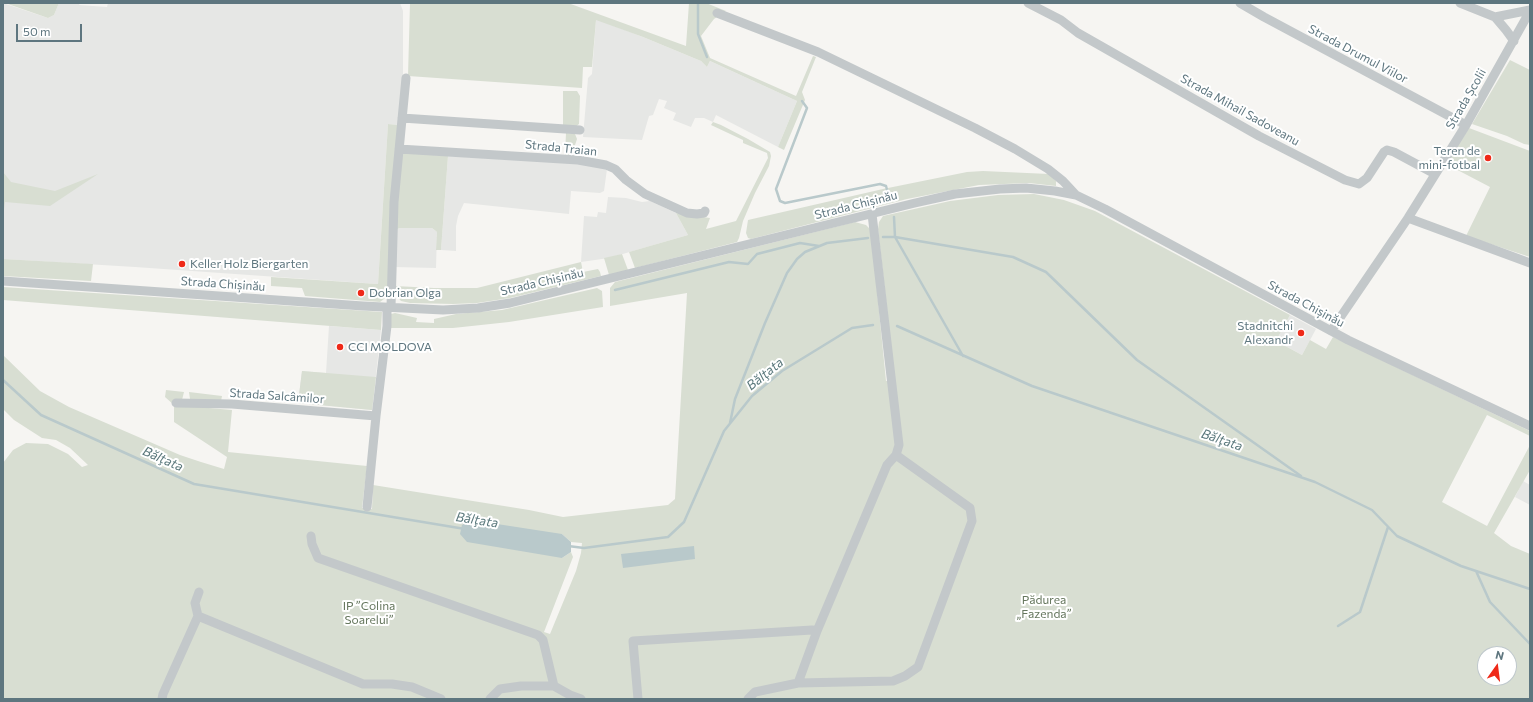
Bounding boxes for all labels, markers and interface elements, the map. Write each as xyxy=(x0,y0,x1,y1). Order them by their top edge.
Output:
scale bar xyxy=(18,16,84,42)
street label: Strada Drumul Viilor xyxy=(1306,22,1410,86)
text: 50 m xyxy=(23,24,51,38)
street label: Strada Școlii xyxy=(1443,66,1489,132)
street label: Strada Mihail Sadoveanu xyxy=(1178,71,1302,149)
street label: Strada Traian xyxy=(524,137,598,159)
place label: Teren de mini-fotbal xyxy=(1419,144,1480,172)
marker: Teren de mini-fotbal xyxy=(1483,153,1493,163)
street label: Strada Chișinău xyxy=(813,188,899,222)
place label: Keller Holz Biergarten xyxy=(190,257,308,271)
marker: Keller Holz Biergarten xyxy=(177,259,187,269)
street label: Strada Chișinău xyxy=(499,265,585,299)
street label: Strada Chișinău xyxy=(180,274,266,294)
street label: Strada Chișinău xyxy=(1265,278,1347,330)
place label: Dobrian Olga xyxy=(369,286,441,300)
marker: Dobrian Olga xyxy=(356,288,366,298)
place label: Stadnitchi Alexandr xyxy=(1237,319,1293,347)
marker: Stadnitchi Alexandr xyxy=(1296,328,1306,338)
place label: CCI MOLDOVA xyxy=(348,340,432,354)
marker: CCI MOLDOVA xyxy=(335,342,345,352)
water label: Bălţata xyxy=(744,355,786,393)
street label: Strada Salcâmilor xyxy=(229,385,325,407)
water label: Bălţata xyxy=(1199,426,1245,454)
water label: Bălţata xyxy=(140,443,186,475)
water label: Bălţata xyxy=(455,509,499,531)
park label: Pădurea „Fazenda” xyxy=(1016,593,1072,621)
park label: IP ”Colina Soarelui” xyxy=(343,599,395,627)
north arrow xyxy=(1477,646,1517,686)
text: N xyxy=(1494,648,1505,662)

